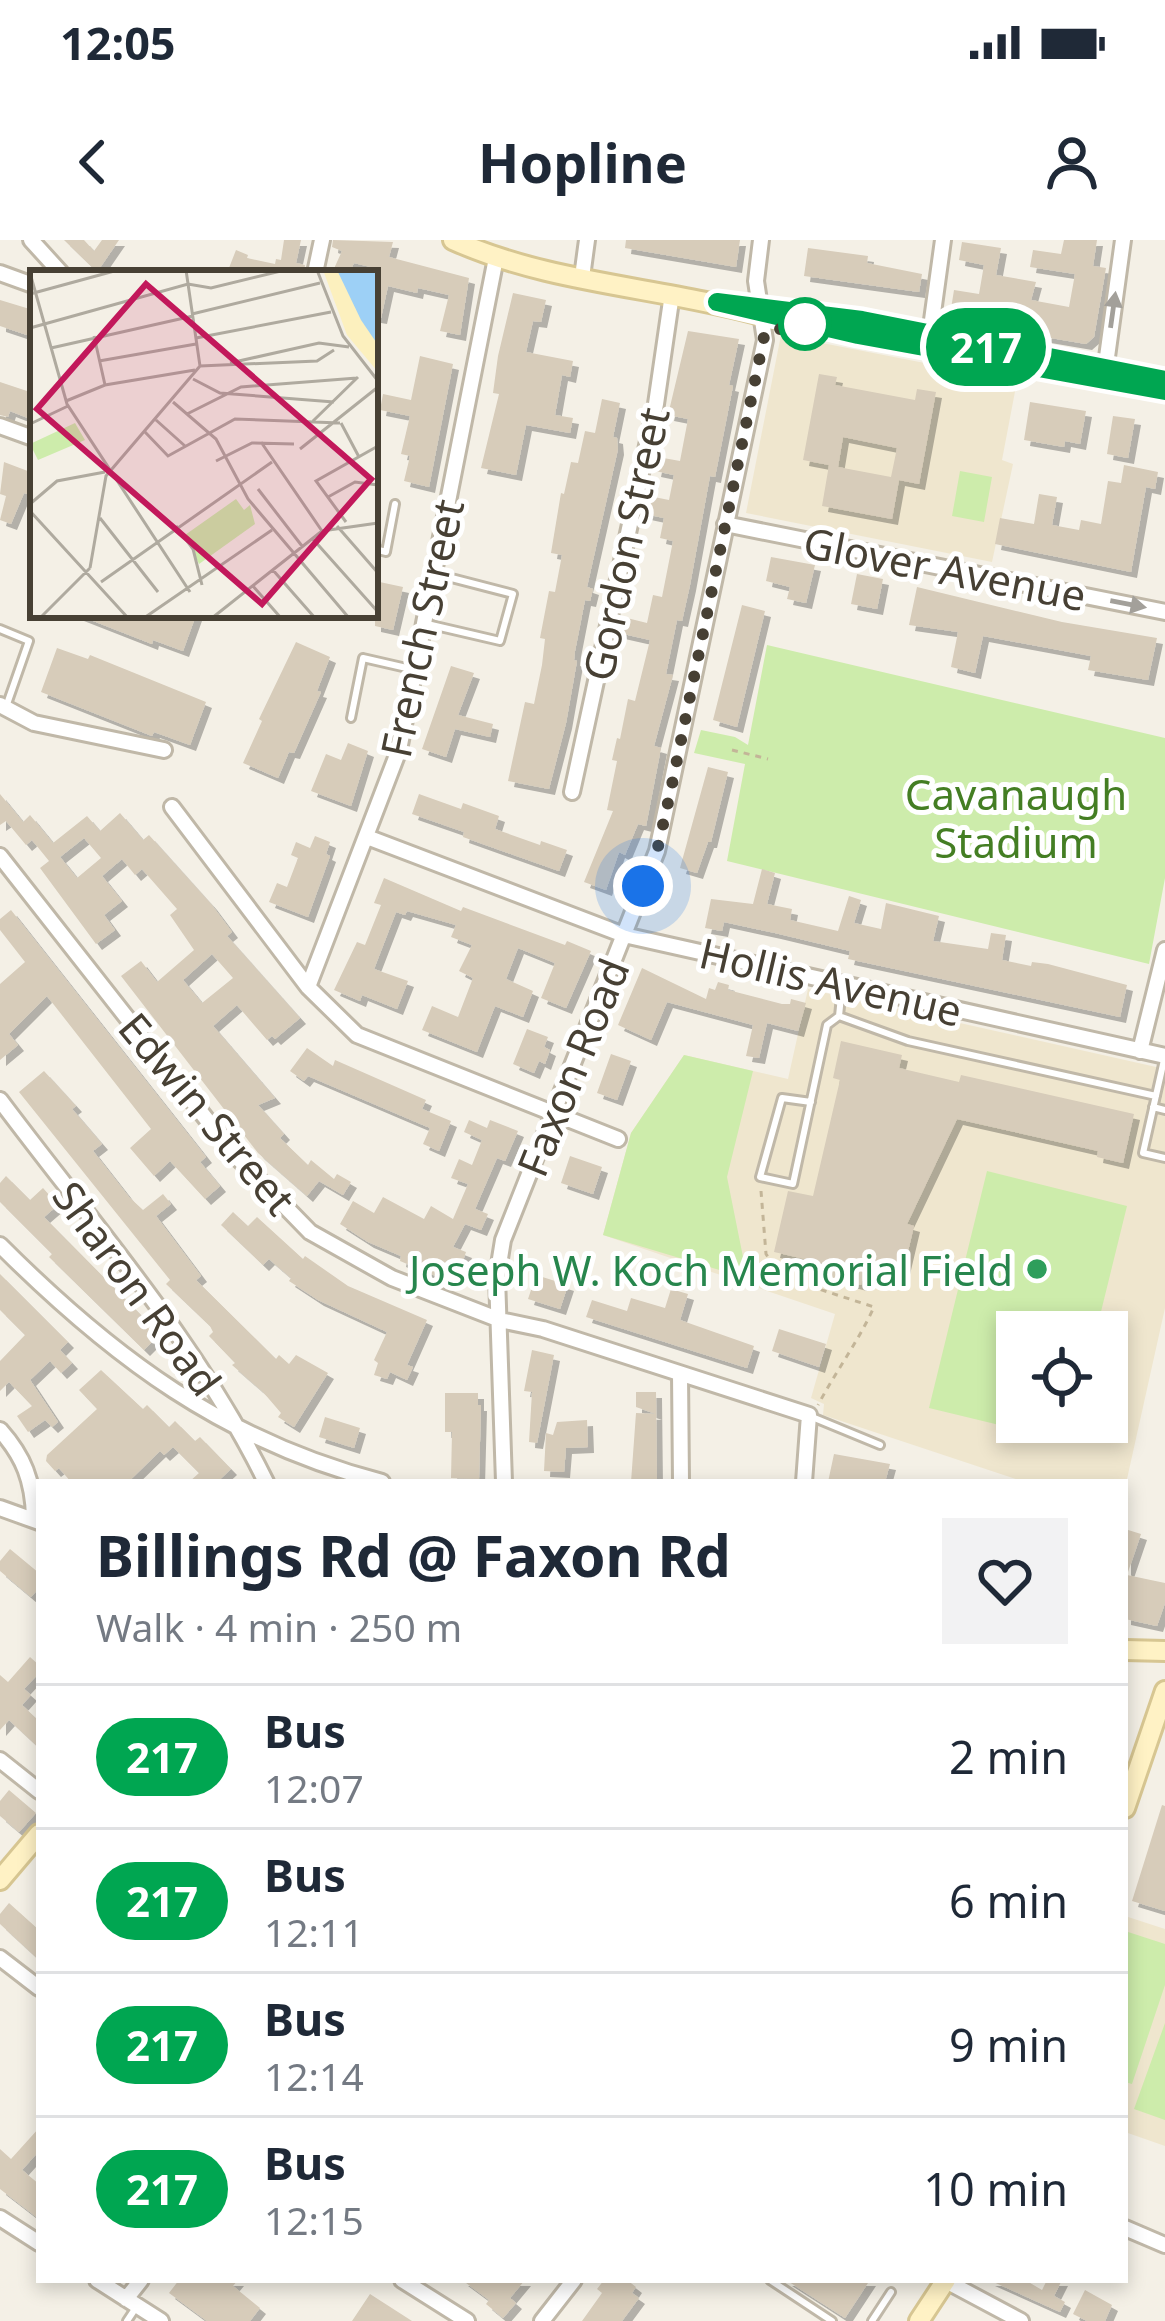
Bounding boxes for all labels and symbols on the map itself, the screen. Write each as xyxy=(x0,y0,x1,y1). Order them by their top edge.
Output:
inset map xyxy=(30,270,378,618)
one-way arrow xyxy=(1104,290,1123,328)
unlabelled marker xyxy=(780,299,830,349)
line badge: 217 xyxy=(917,308,1055,386)
street label: Gordon Street xyxy=(568,402,682,686)
street label: French Street xyxy=(366,494,476,762)
street label: Glover Avenue xyxy=(799,513,1091,623)
one-way arrow xyxy=(1110,595,1148,614)
park label: Cavanaugh Stadium xyxy=(905,765,1127,870)
your location xyxy=(613,856,673,916)
street label: Hollis Avenue xyxy=(694,923,968,1039)
street label: Faxon Road xyxy=(503,950,641,1184)
street label: Edwin Street xyxy=(107,1000,309,1226)
street label: Sharon Road xyxy=(41,1169,235,1407)
place label: Joseph W. Koch Memorial Field xyxy=(405,1241,1013,1298)
marker: Joseph W. Koch Memorial Field xyxy=(1024,1256,1050,1282)

